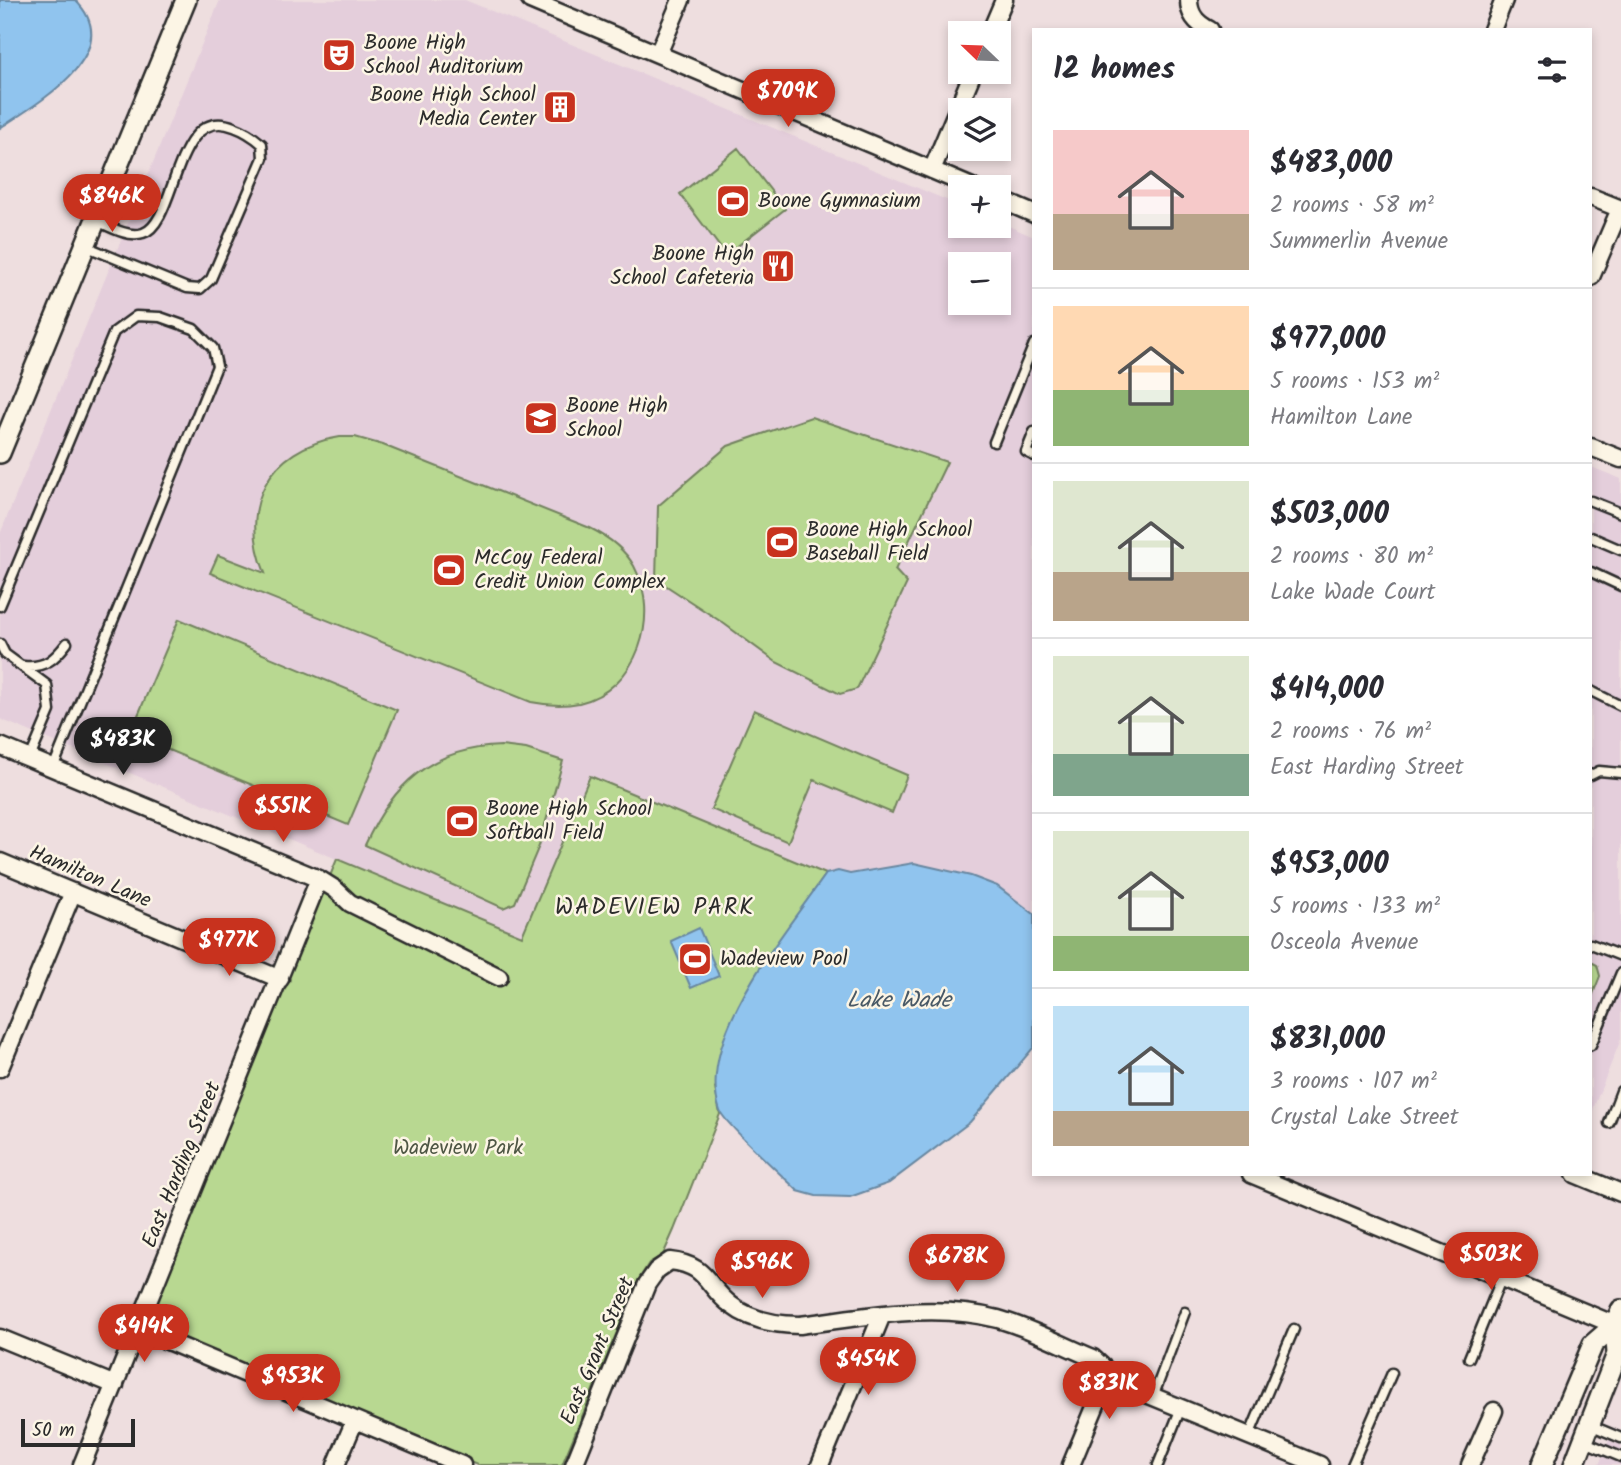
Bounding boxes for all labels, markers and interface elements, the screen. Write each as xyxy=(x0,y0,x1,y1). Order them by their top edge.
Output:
north arrow xyxy=(948,21,1012,84)
map controls xyxy=(948,21,1011,315)
place label: Boone High School Auditorium xyxy=(364,27,523,84)
theatre icon: Boone High School Auditorium xyxy=(320,36,358,74)
text: 12 homes xyxy=(1053,46,1175,94)
icon: filters xyxy=(1533,51,1571,89)
pin: $709K xyxy=(739,69,837,129)
text: $709K xyxy=(757,74,819,110)
place label: Boone High School Media Center xyxy=(370,79,537,136)
building icon: Boone High School Media Center xyxy=(541,88,579,126)
button: layers xyxy=(948,98,1011,161)
text: $483,000 xyxy=(1270,140,1392,188)
icon: home xyxy=(1109,158,1193,242)
pin: $846K xyxy=(63,174,161,234)
button: + xyxy=(948,175,1011,238)
text: $846K xyxy=(79,179,145,215)
sports icon: Boone Gymnasium xyxy=(714,182,752,220)
place label: Boone Gymnasium xyxy=(758,185,921,218)
text: 2 rooms · 58 m² xyxy=(1270,188,1434,224)
text: Summerlin Avenue xyxy=(1270,224,1448,260)
place label: Boone High School Cafeteria xyxy=(611,238,754,295)
restaurant icon: Boone High School Cafeteria xyxy=(759,247,797,285)
button: − xyxy=(948,252,1011,315)
text: $977,000 xyxy=(1270,316,1385,364)
icon: home xyxy=(1109,334,1193,418)
text: 5 rooms · 153 m² xyxy=(1270,364,1439,400)
place label: Boone High School xyxy=(566,390,668,447)
school or university icon: Boone High School xyxy=(522,399,560,437)
text: Hamilton Lane xyxy=(1270,400,1412,436)
text: $503,000 xyxy=(1270,491,1389,539)
icon: home xyxy=(1109,509,1193,593)
place label: Boone High School Baseball Field xyxy=(806,514,972,571)
sports icon: Boone High School Baseball Field xyxy=(763,523,801,561)
text: 2 rooms · 80 m² xyxy=(1270,539,1433,575)
place label: McCoy Federal Credit Union Complex xyxy=(474,542,666,599)
sports icon: McCoy Federal Credit Union Complex xyxy=(430,551,468,589)
text: Lake Wade Court xyxy=(1270,575,1435,611)
text: $414,000 xyxy=(1270,666,1384,714)
icon: home xyxy=(1109,684,1193,768)
text: 2 rooms · 76 m² xyxy=(1270,714,1431,750)
pin: $483K xyxy=(74,718,172,777)
text: $483K xyxy=(90,722,156,758)
text: East Harding Street xyxy=(1270,750,1464,786)
pin: $551K xyxy=(234,784,332,844)
text: $551K xyxy=(254,789,312,825)
place label: Boone High School Softball Field xyxy=(486,793,652,850)
sports icon: Boone High School Softball Field xyxy=(443,802,481,840)
street label: Hamilton Lane xyxy=(24,836,157,918)
text: $953,000 xyxy=(1270,841,1389,889)
icon: home xyxy=(1109,859,1193,943)
text: 5 rooms · 133 m² xyxy=(1270,889,1440,925)
district label: WADEVIEW PARK xyxy=(555,890,755,926)
pin: $977K xyxy=(180,918,278,978)
text: $977K xyxy=(199,923,259,959)
text: Osceola Avenue xyxy=(1270,925,1418,961)
sports icon: Wadeview Pool xyxy=(676,940,714,978)
place label: Wadeview Pool xyxy=(720,943,848,976)
water label: Lake Wade xyxy=(847,983,954,1019)
text: $831,000 xyxy=(1270,1016,1385,1064)
icon: home xyxy=(1109,1034,1193,1118)
text: 3 rooms · 107 m² xyxy=(1270,1064,1437,1100)
street label: East Harding Street xyxy=(134,1076,231,1253)
text: Crystal Lake Street xyxy=(1270,1100,1459,1136)
park label: Wadeview Park xyxy=(393,1132,523,1165)
pin: $503K xyxy=(1442,1232,1540,1292)
pin: $678K xyxy=(908,1234,1006,1294)
text: $503K xyxy=(1459,1237,1523,1273)
text: $678K xyxy=(925,1239,989,1275)
pin: $596K xyxy=(713,1240,811,1300)
text: $596K xyxy=(730,1245,794,1281)
street label: East Grant Street xyxy=(552,1271,644,1430)
pin: $414K xyxy=(95,1304,193,1364)
text: $414K xyxy=(114,1309,174,1345)
pin: $454K xyxy=(819,1338,917,1397)
text: $454K xyxy=(836,1342,900,1378)
pin: $953K xyxy=(244,1354,342,1414)
text: $953K xyxy=(261,1359,325,1395)
pin: $831K xyxy=(1060,1362,1158,1421)
text: $831K xyxy=(1079,1366,1139,1402)
scale bar xyxy=(21,1416,135,1448)
text: 50 m xyxy=(32,1416,74,1446)

